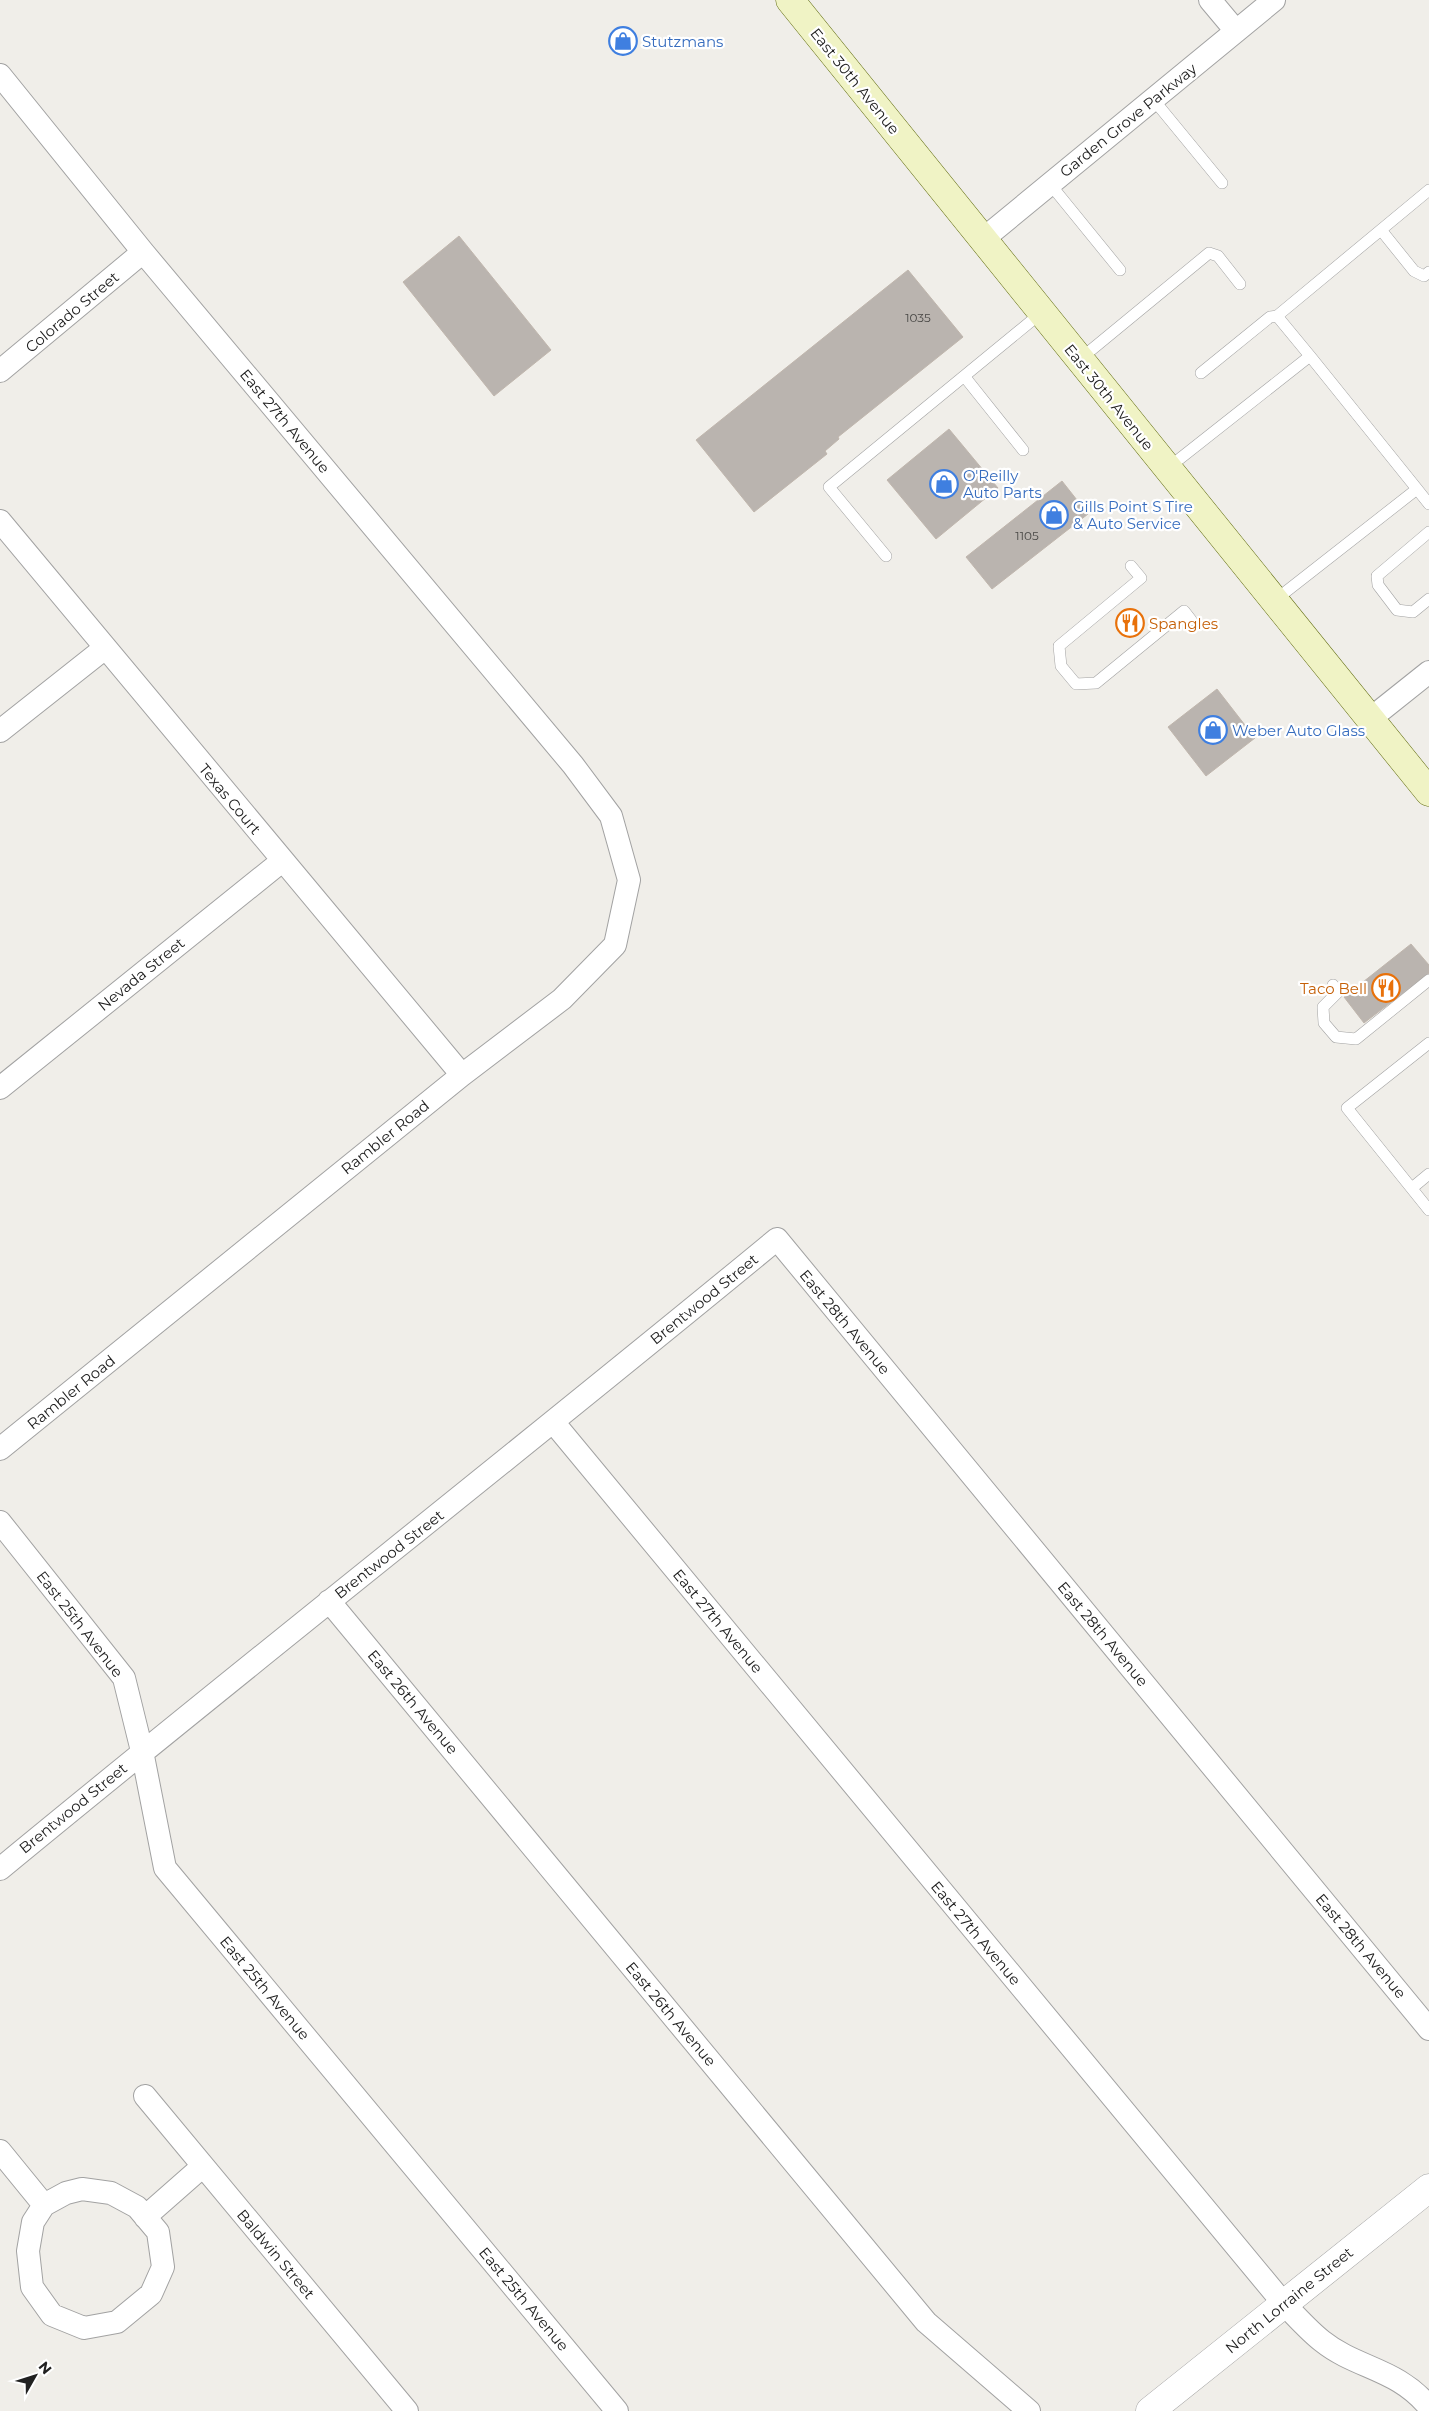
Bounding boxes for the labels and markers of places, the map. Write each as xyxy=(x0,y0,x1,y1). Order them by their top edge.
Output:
shop icon: Stutzmans xyxy=(608,26,638,56)
place label: Stutzmans xyxy=(642,32,723,51)
place label: O'Reilly Auto Parts xyxy=(963,466,1042,502)
shop icon: O'Reilly Auto Parts xyxy=(929,469,959,499)
place label: Gills Point S Tire & Auto Service xyxy=(1073,497,1193,533)
shop icon: Gills Point S Tire & Auto Service xyxy=(1039,500,1069,530)
restaurant icon: Spangles xyxy=(1115,608,1145,638)
place label: Spangles xyxy=(1149,614,1218,633)
shop icon: Weber Auto Glass xyxy=(1198,715,1228,745)
place label: Weber Auto Glass xyxy=(1232,721,1365,740)
restaurant icon: Taco Bell xyxy=(1371,973,1401,1003)
place label: Taco Bell xyxy=(1300,979,1367,998)

